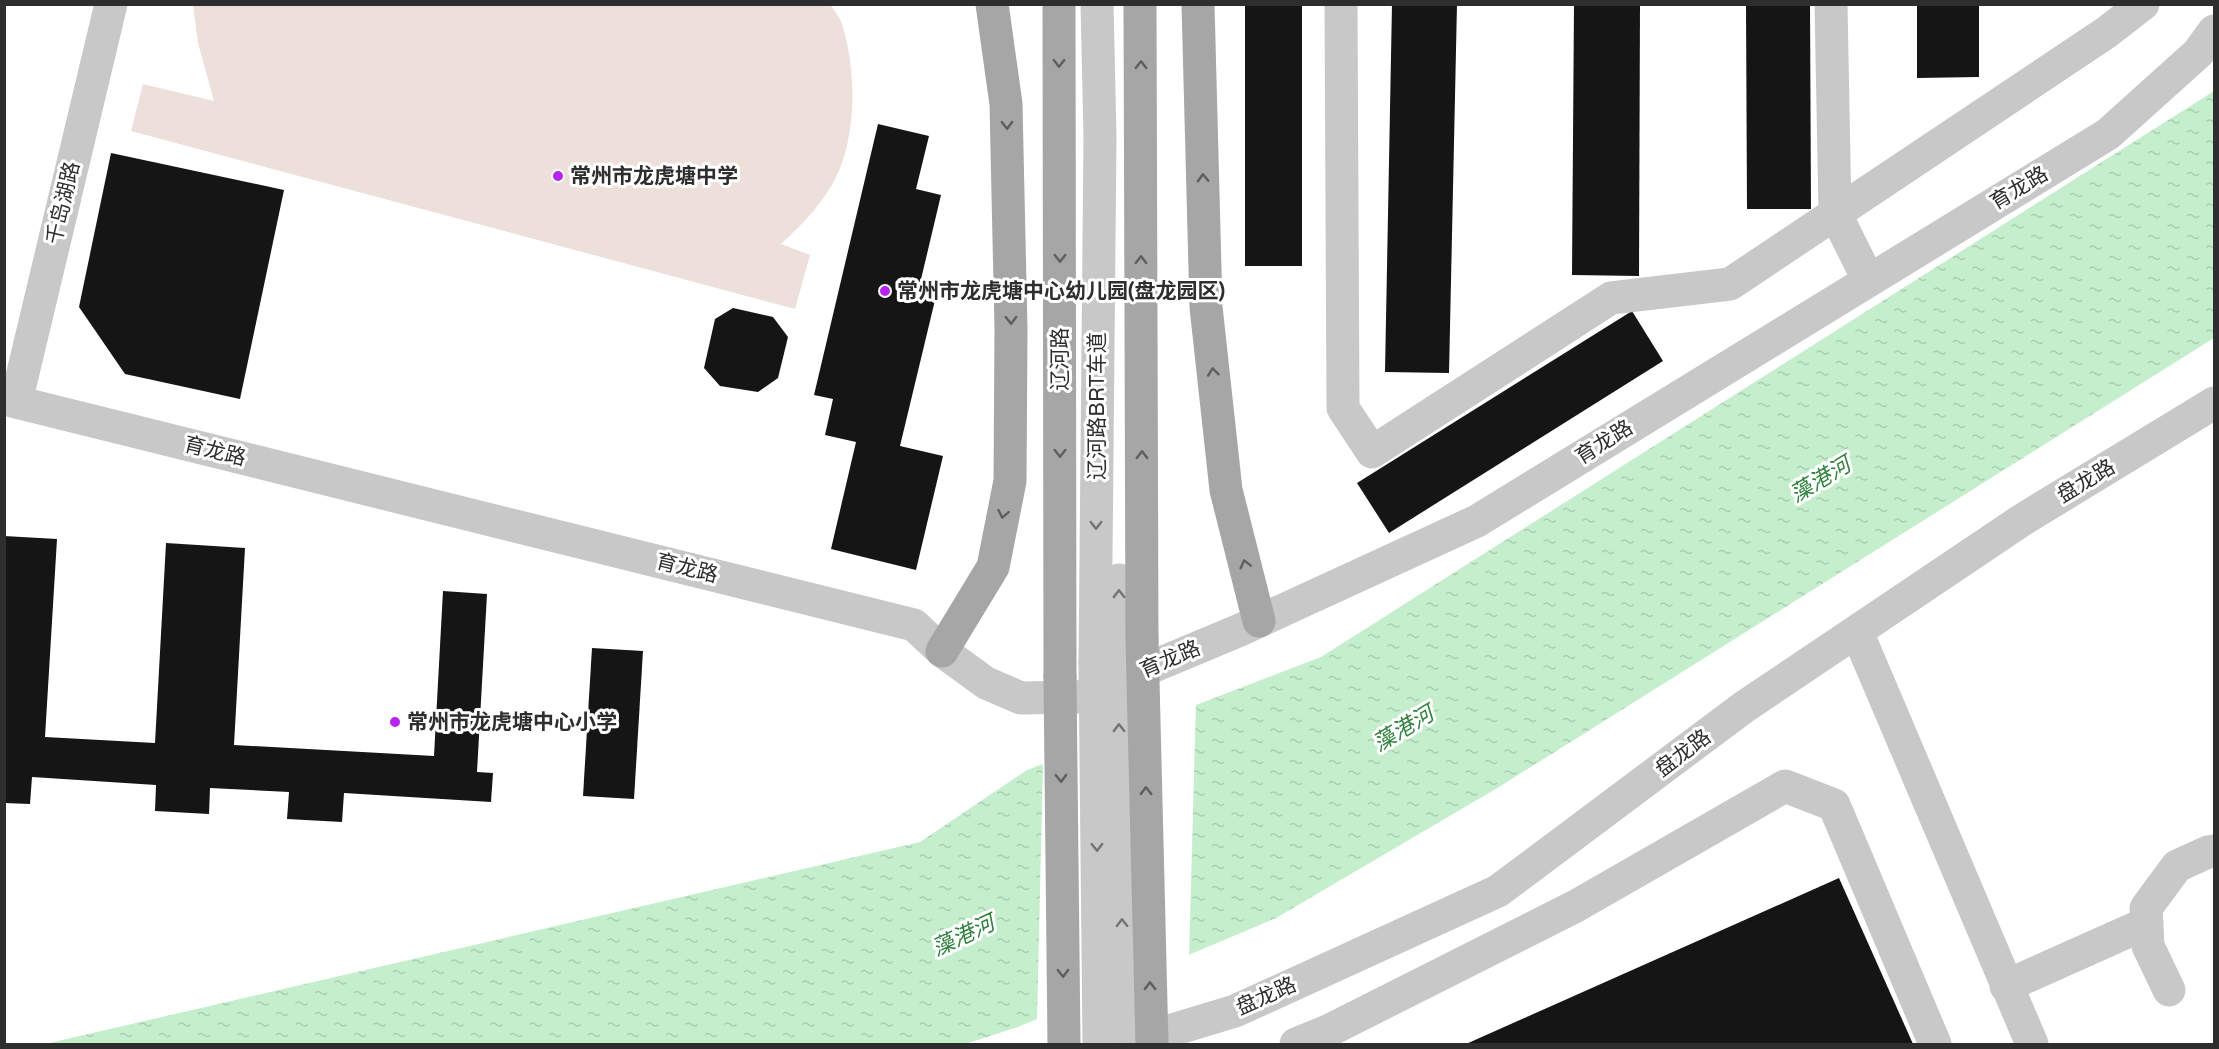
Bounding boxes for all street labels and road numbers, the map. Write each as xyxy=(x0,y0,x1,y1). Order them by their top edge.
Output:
street label: 千岛湖路 xyxy=(42,159,85,247)
street label: 育龙路 xyxy=(1986,161,2053,215)
street label: 辽河路 xyxy=(1048,328,1073,391)
street label: 辽河路BRT车道 xyxy=(1085,332,1110,480)
street label: 育龙路 xyxy=(1571,415,1638,470)
street label: 育龙路 xyxy=(181,432,248,471)
street label: 盘龙路 xyxy=(2053,454,2120,508)
street label: 育龙路 xyxy=(653,549,720,588)
street label: 育龙路 xyxy=(1136,636,1204,683)
street label: 盘龙路 xyxy=(1651,724,1716,782)
street label: 盘龙路 xyxy=(1232,972,1300,1021)

